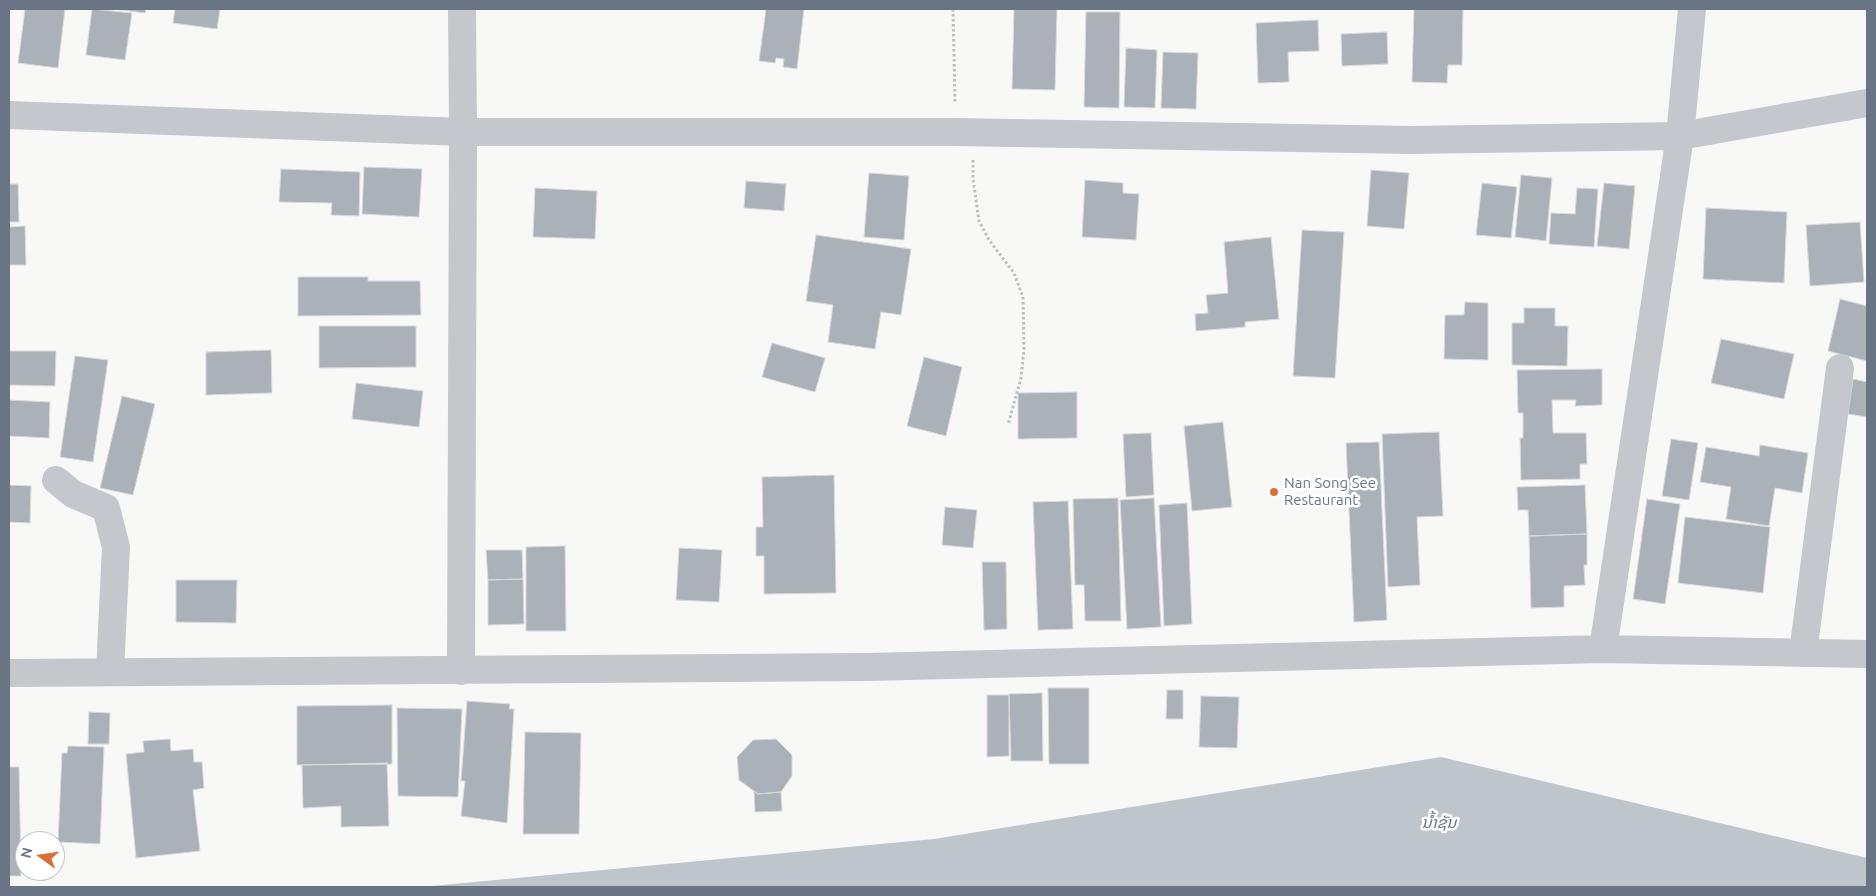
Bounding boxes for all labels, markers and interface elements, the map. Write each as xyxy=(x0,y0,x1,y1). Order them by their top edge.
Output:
place label: Nan Song See Restaurant xyxy=(1284,474,1376,509)
marker: Nan Song See Restaurant xyxy=(1268,486,1280,498)
water label: ນ້ຳຊັນ xyxy=(1422,813,1456,833)
north arrow xyxy=(15,831,65,881)
text: N xyxy=(17,846,35,860)

